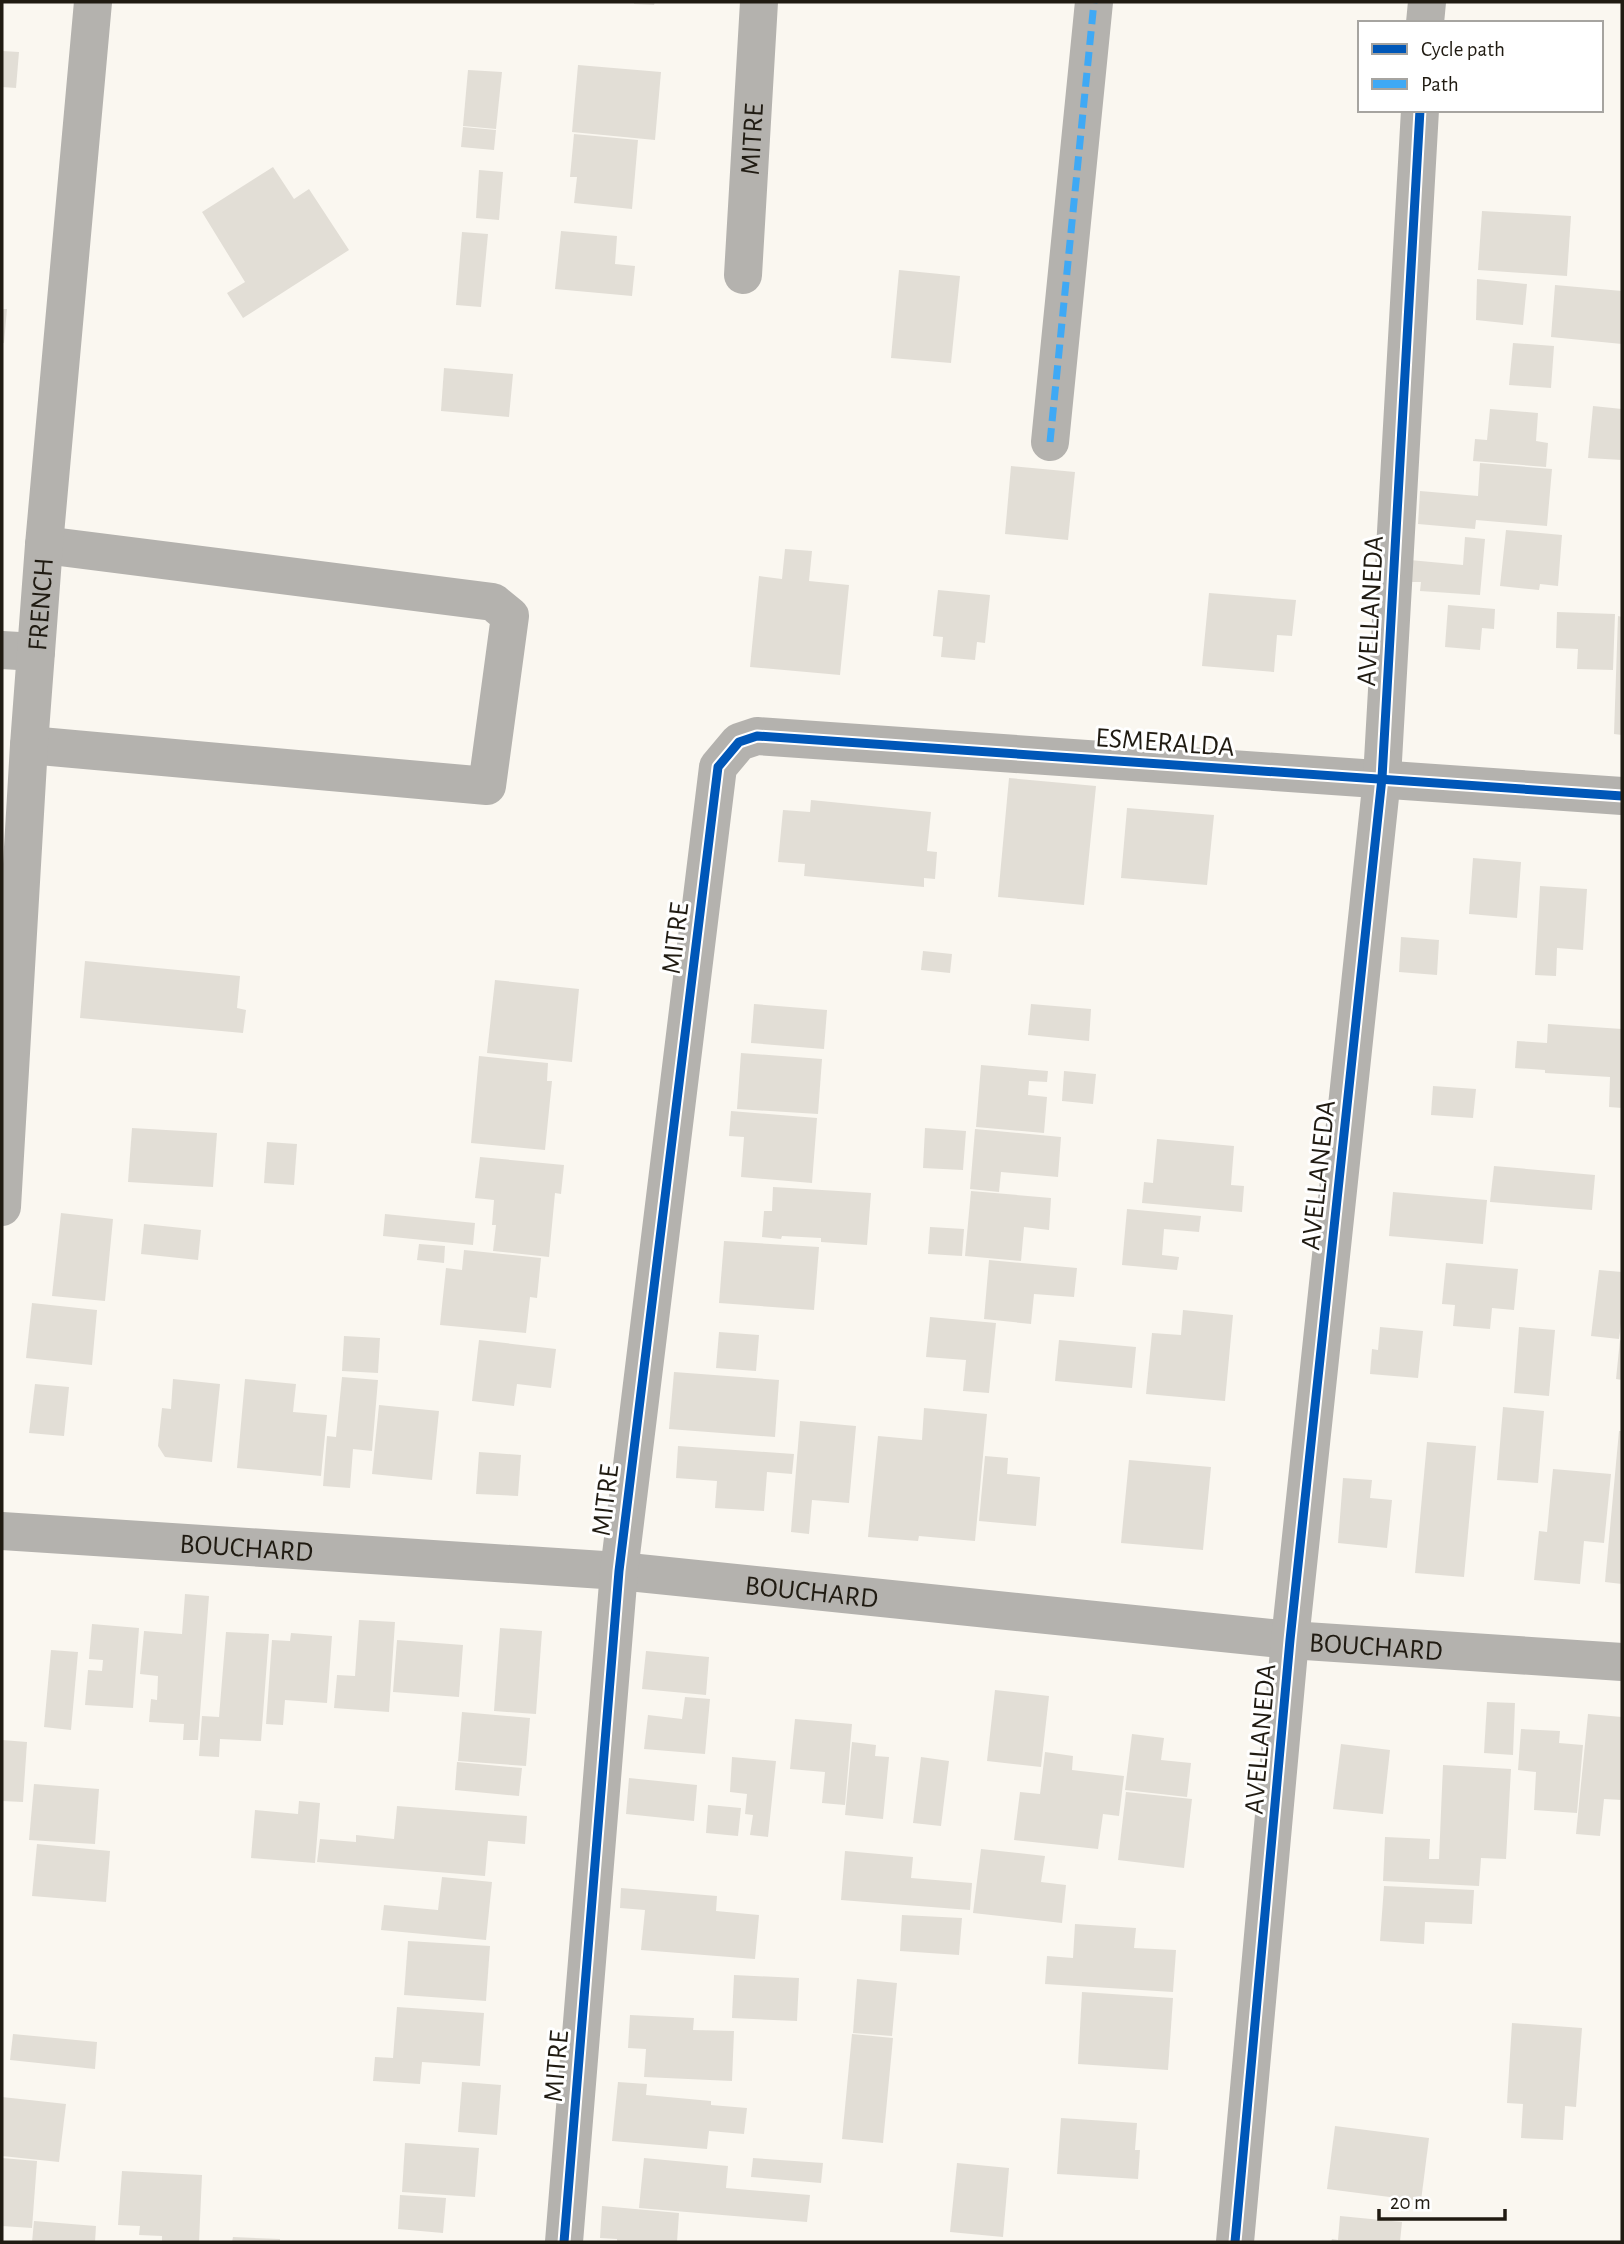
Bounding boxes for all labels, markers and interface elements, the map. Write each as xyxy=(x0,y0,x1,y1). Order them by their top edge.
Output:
legend xyxy=(1358,21,1603,112)
text: Cycle path xyxy=(1421,39,1505,60)
text: Path xyxy=(1421,74,1459,95)
street label: MITRE xyxy=(737,103,769,176)
street label: AVELLANEDA xyxy=(1353,535,1389,687)
street label: FRENCH xyxy=(24,557,59,652)
street label: ESMERALDA xyxy=(1094,724,1235,762)
street label: MITRE xyxy=(658,901,694,976)
street label: AVELLANEDA xyxy=(1297,1099,1341,1252)
street label: MITRE xyxy=(588,1463,624,1538)
street label: BOUCHARD xyxy=(179,1531,314,1567)
street label: BOUCHARD xyxy=(743,1572,880,1614)
street label: BOUCHARD xyxy=(1308,1629,1444,1666)
street label: AVELLANEDA xyxy=(1240,1663,1282,1816)
street label: MITRE xyxy=(540,2029,574,2103)
scale bar xyxy=(1379,2178,1505,2222)
text: 20 m xyxy=(1390,2192,1431,2213)

